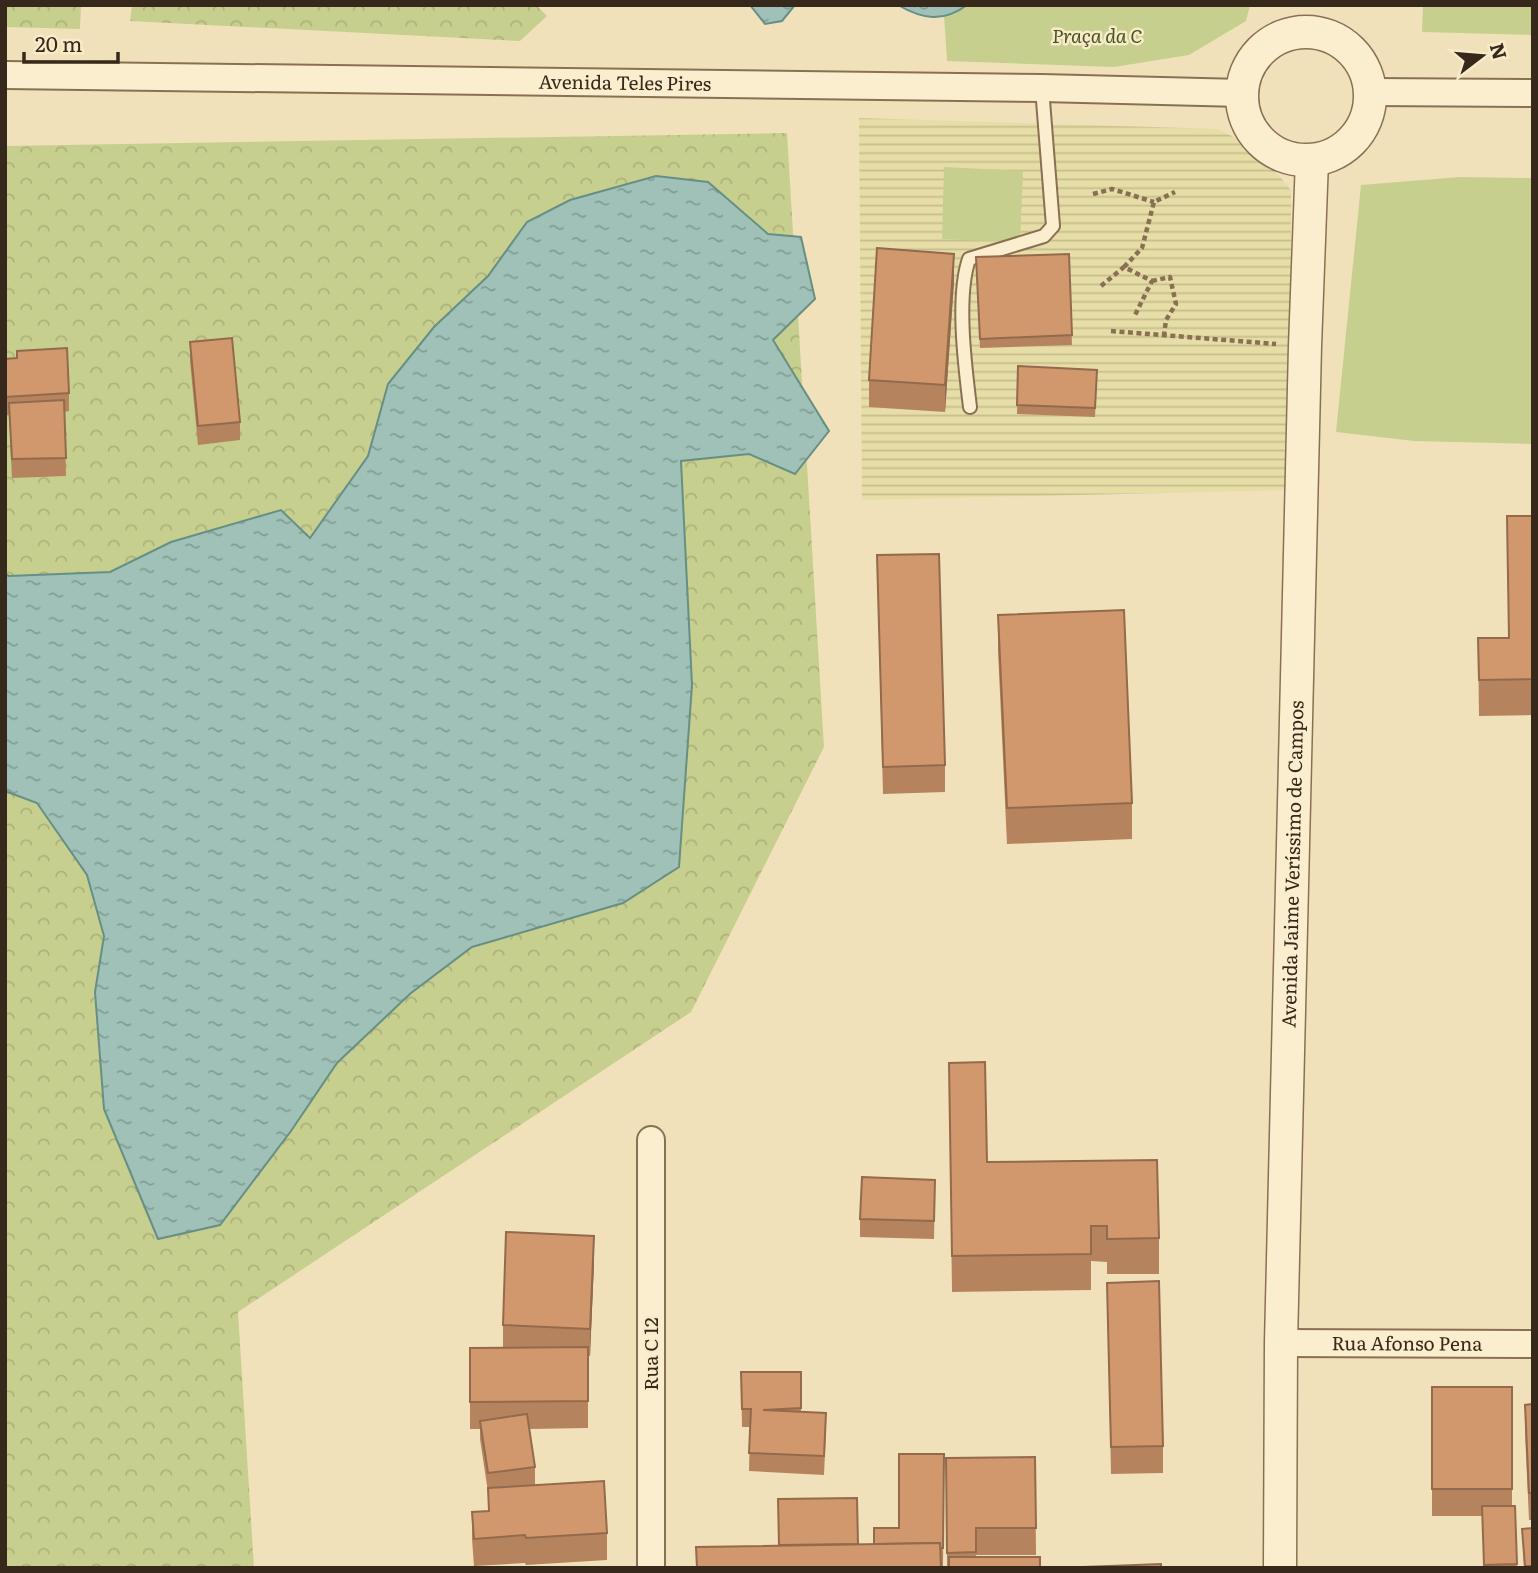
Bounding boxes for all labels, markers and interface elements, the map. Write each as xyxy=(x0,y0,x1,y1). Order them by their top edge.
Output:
scale bar xyxy=(24,21,119,65)
park label: Praça da C xyxy=(1052,21,1142,49)
north arrow xyxy=(1447,21,1517,91)
text: 20 m xyxy=(35,27,82,58)
text: N xyxy=(1484,40,1515,63)
street label: Avenida Teles Pires xyxy=(539,67,712,97)
street label: Avenida Jaime Veríssimo de Campos xyxy=(1274,700,1309,1028)
street label: Rua C 12 xyxy=(636,1317,664,1391)
street label: Rua Afonso Pena xyxy=(1331,1328,1483,1357)

